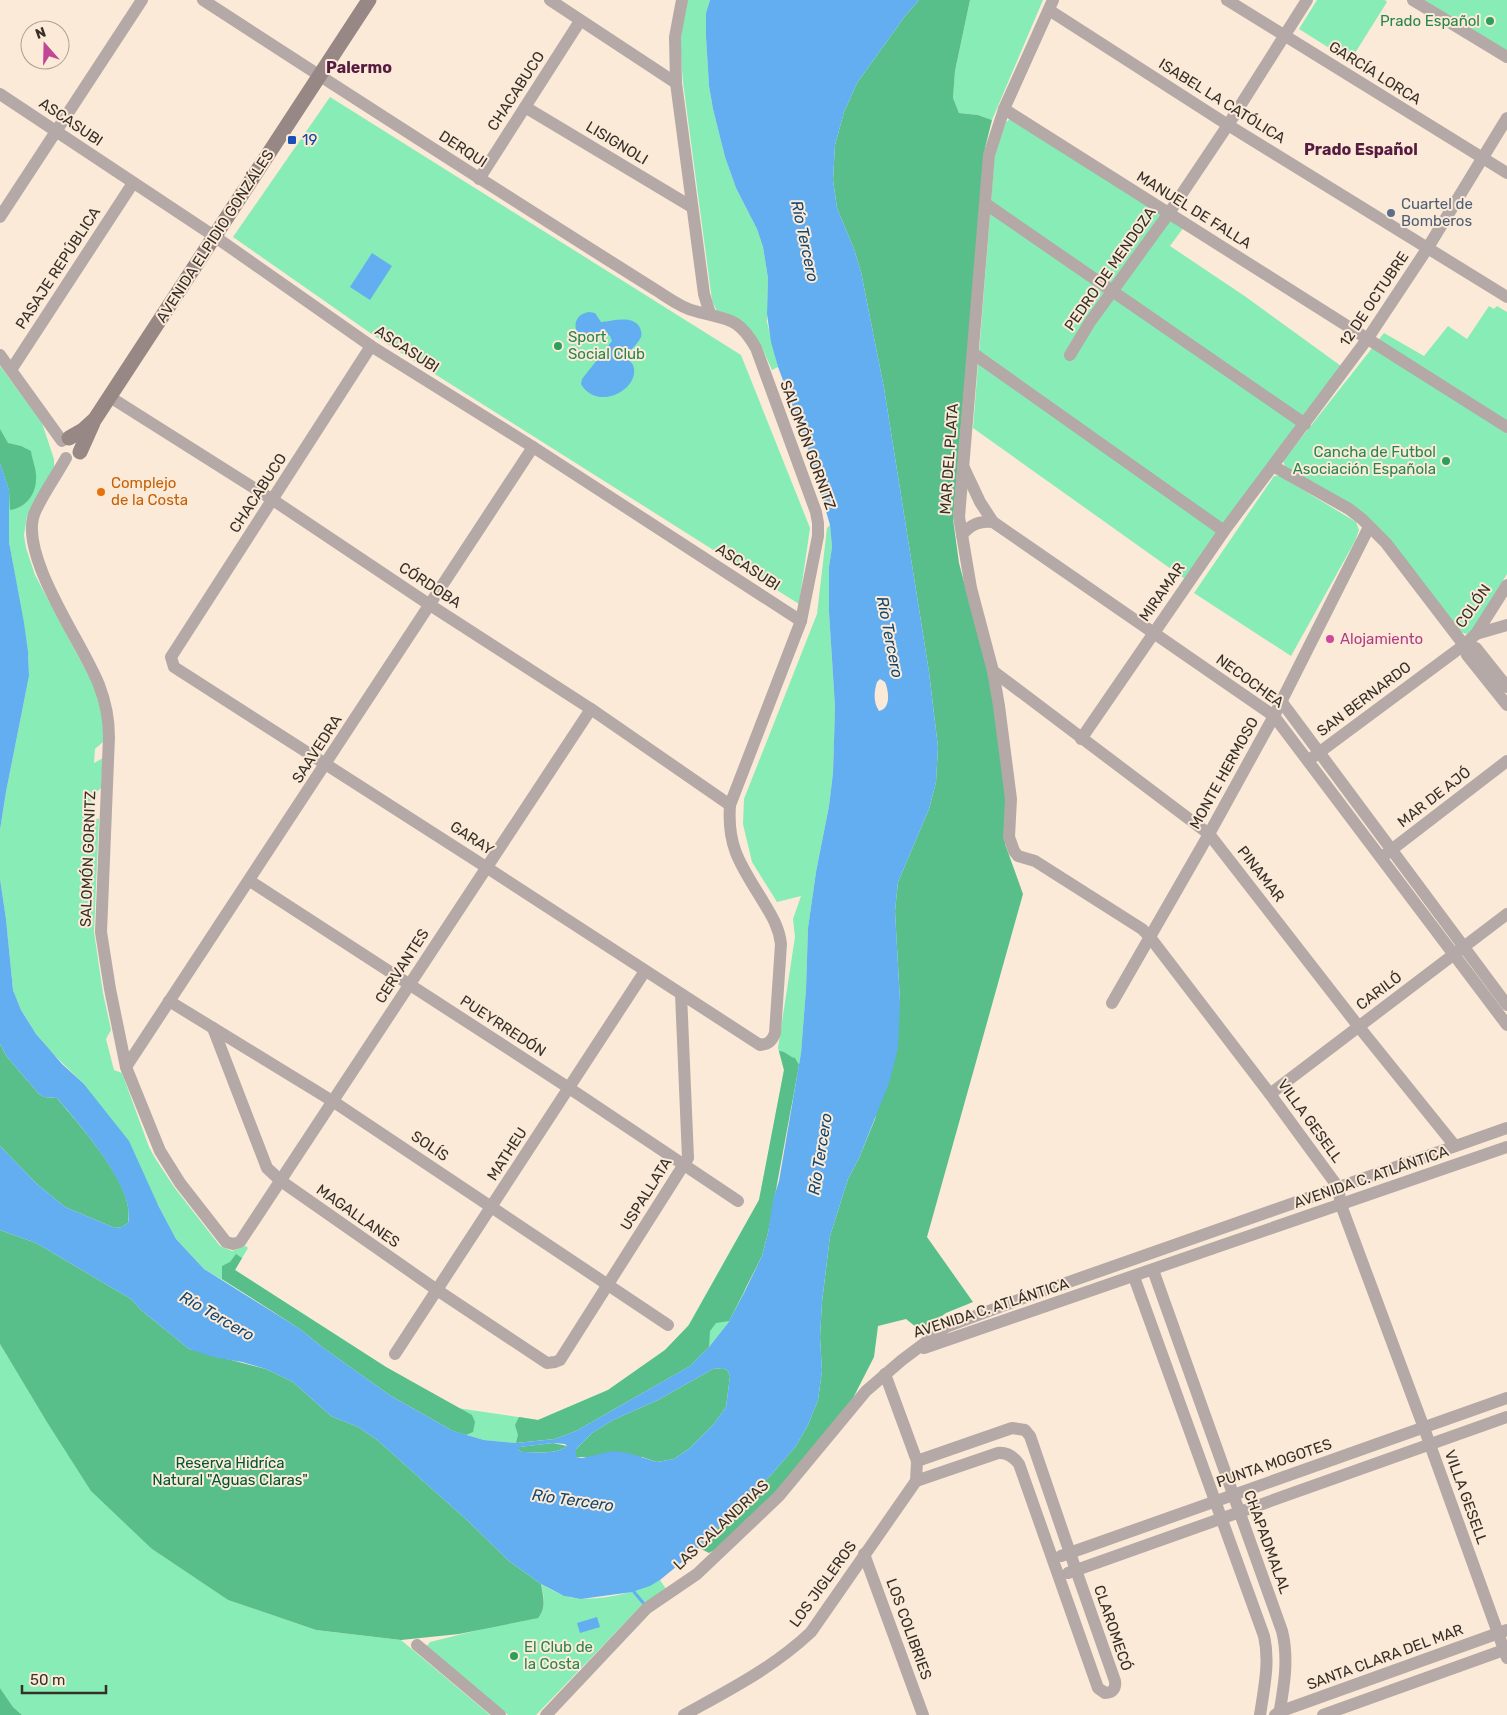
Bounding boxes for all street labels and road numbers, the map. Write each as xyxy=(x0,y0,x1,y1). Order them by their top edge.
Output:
street label: GARCÍA LORCA xyxy=(1326,37,1424,109)
street label: CHACABUCO xyxy=(484,48,548,134)
street label: ISABEL LA CATÓLICA xyxy=(1155,55,1289,147)
street label: ASCASUBI xyxy=(36,94,106,150)
street label: LISIGNOLI xyxy=(583,117,651,169)
street label: DERQUI xyxy=(435,127,491,171)
street label: AVENIDA ELPIDIO GONZÁLES xyxy=(152,146,278,326)
street label: MANUEL DE FALLA xyxy=(1133,167,1255,253)
street label: PASAJE REPÚBLICA xyxy=(12,204,104,332)
street label: PEDRO DE MENDOZA xyxy=(1061,204,1159,334)
street label: 12 DE OCTUBRE xyxy=(1336,248,1412,350)
street label: ASCASUBI xyxy=(371,322,443,376)
street label: SALOMÓN GORNITZ xyxy=(776,378,840,512)
street label: MAR DEL PLATA xyxy=(936,403,962,515)
street label: CHACABUCO xyxy=(226,450,290,536)
street label: ASCASUBI xyxy=(712,540,784,594)
street label: CÓRDOBA xyxy=(396,558,464,612)
street label: MIRAMAR xyxy=(1135,559,1189,625)
street label: COLÓN xyxy=(1452,581,1494,631)
street label: NECOCHEA xyxy=(1213,650,1287,712)
street label: SAN BERNARDO xyxy=(1313,658,1415,740)
street label: SAAVEDRA xyxy=(288,712,346,786)
street label: MONTE HERMOSO xyxy=(1186,714,1262,832)
street label: MAR DE AJÓ xyxy=(1394,763,1474,831)
street label: SALOMÓN GORNITZ xyxy=(77,791,99,927)
street label: GARAY xyxy=(447,817,498,859)
street label: PINAMAR xyxy=(1234,842,1289,906)
street label: CERVANTES xyxy=(371,925,433,1007)
street label: CARILÓ xyxy=(1353,968,1405,1014)
street label: PUEYRREDÓN xyxy=(457,992,549,1060)
street label: VILLA GESELL xyxy=(1274,1076,1347,1167)
street label: MATHEU xyxy=(483,1124,531,1184)
street label: SOLÍS xyxy=(408,1127,452,1165)
street label: AVENIDA C. ATLÁNTICA xyxy=(1291,1142,1451,1212)
street label: USPALLATA xyxy=(617,1154,675,1234)
street label: MAGALLANES xyxy=(313,1181,403,1251)
street label: AVENIDA C. ATLÁNTICA xyxy=(911,1274,1071,1342)
street label: PUNTA MOGOTES xyxy=(1214,1435,1334,1491)
street label: VILLA GESELL xyxy=(1441,1448,1492,1547)
street label: LAS CALANDRIAS xyxy=(670,1476,772,1574)
street label: CHAPADMALAL xyxy=(1240,1488,1294,1597)
street label: LOS JIGLEROS xyxy=(786,1537,860,1631)
street label: LOS COLIBRIES xyxy=(882,1576,936,1682)
street label: CLAROMECÓ xyxy=(1090,1583,1136,1673)
street label: SANTA CLARA DEL MAR xyxy=(1304,1620,1466,1694)

